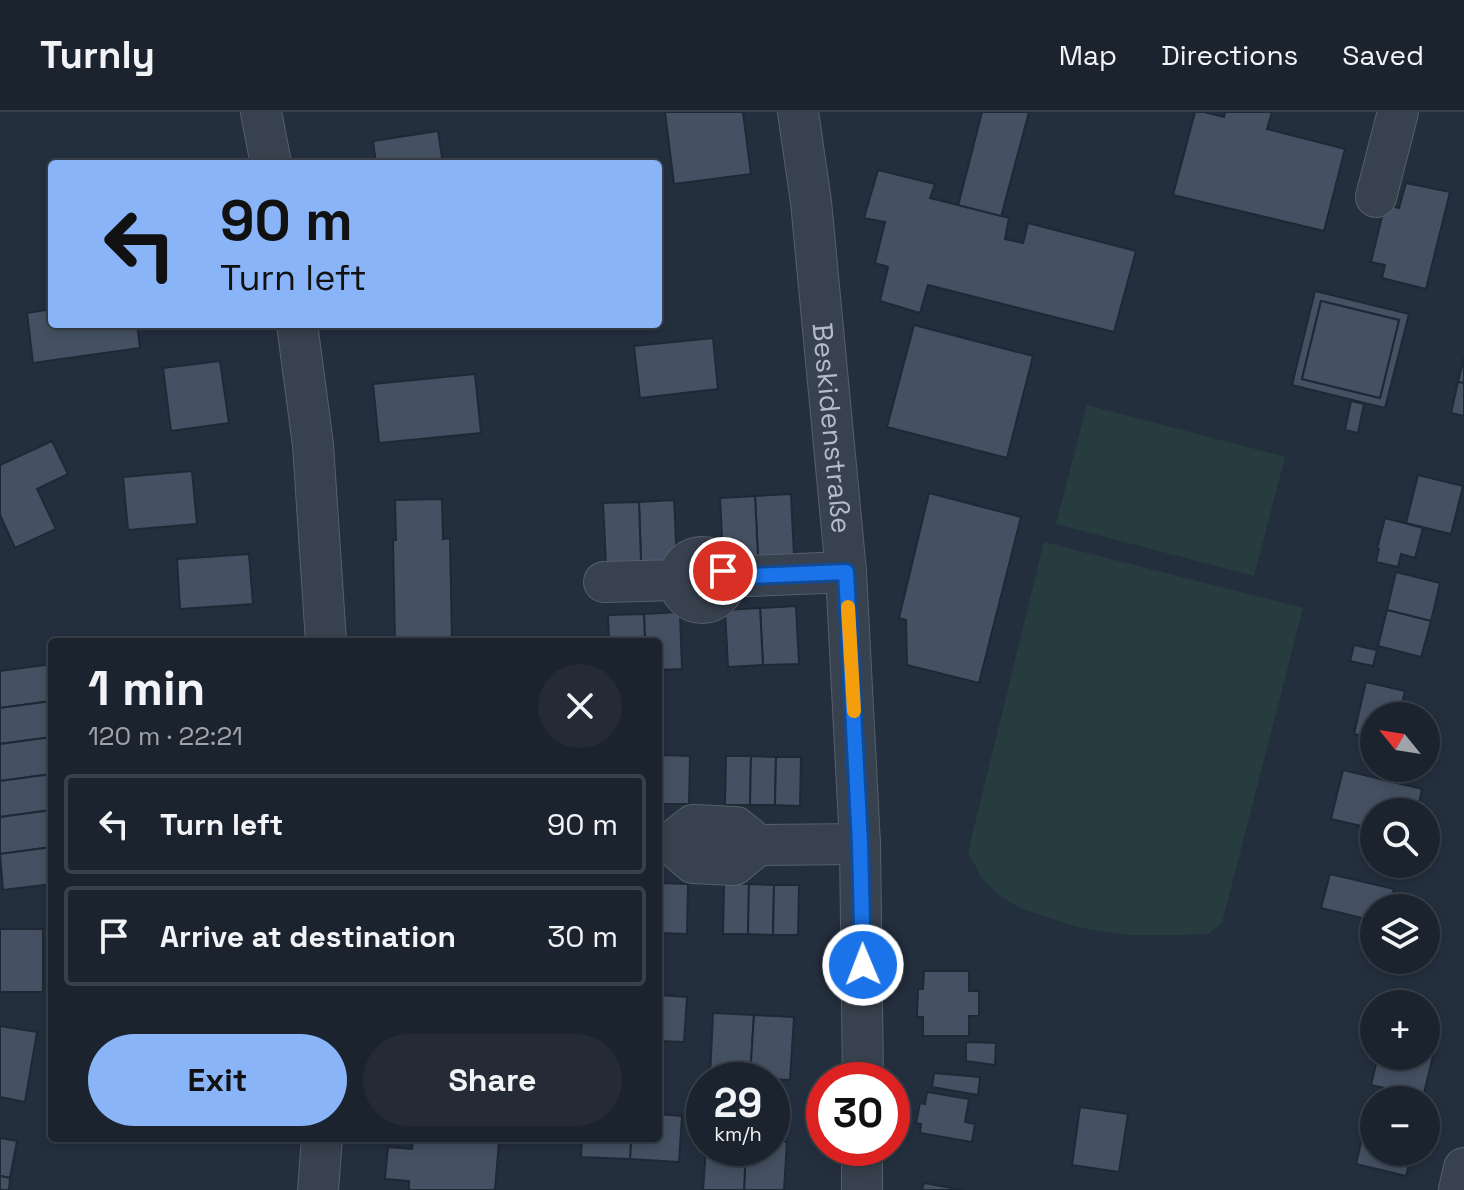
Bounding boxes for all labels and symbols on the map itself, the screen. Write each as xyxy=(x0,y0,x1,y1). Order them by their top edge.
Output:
street label: Beskidenstraße xyxy=(805,321,860,535)
pin xyxy=(689,537,757,605)
north arrow xyxy=(1360,702,1440,782)
position arrow xyxy=(821,923,905,1007)
speed limit sign: 30 xyxy=(806,1062,910,1166)

